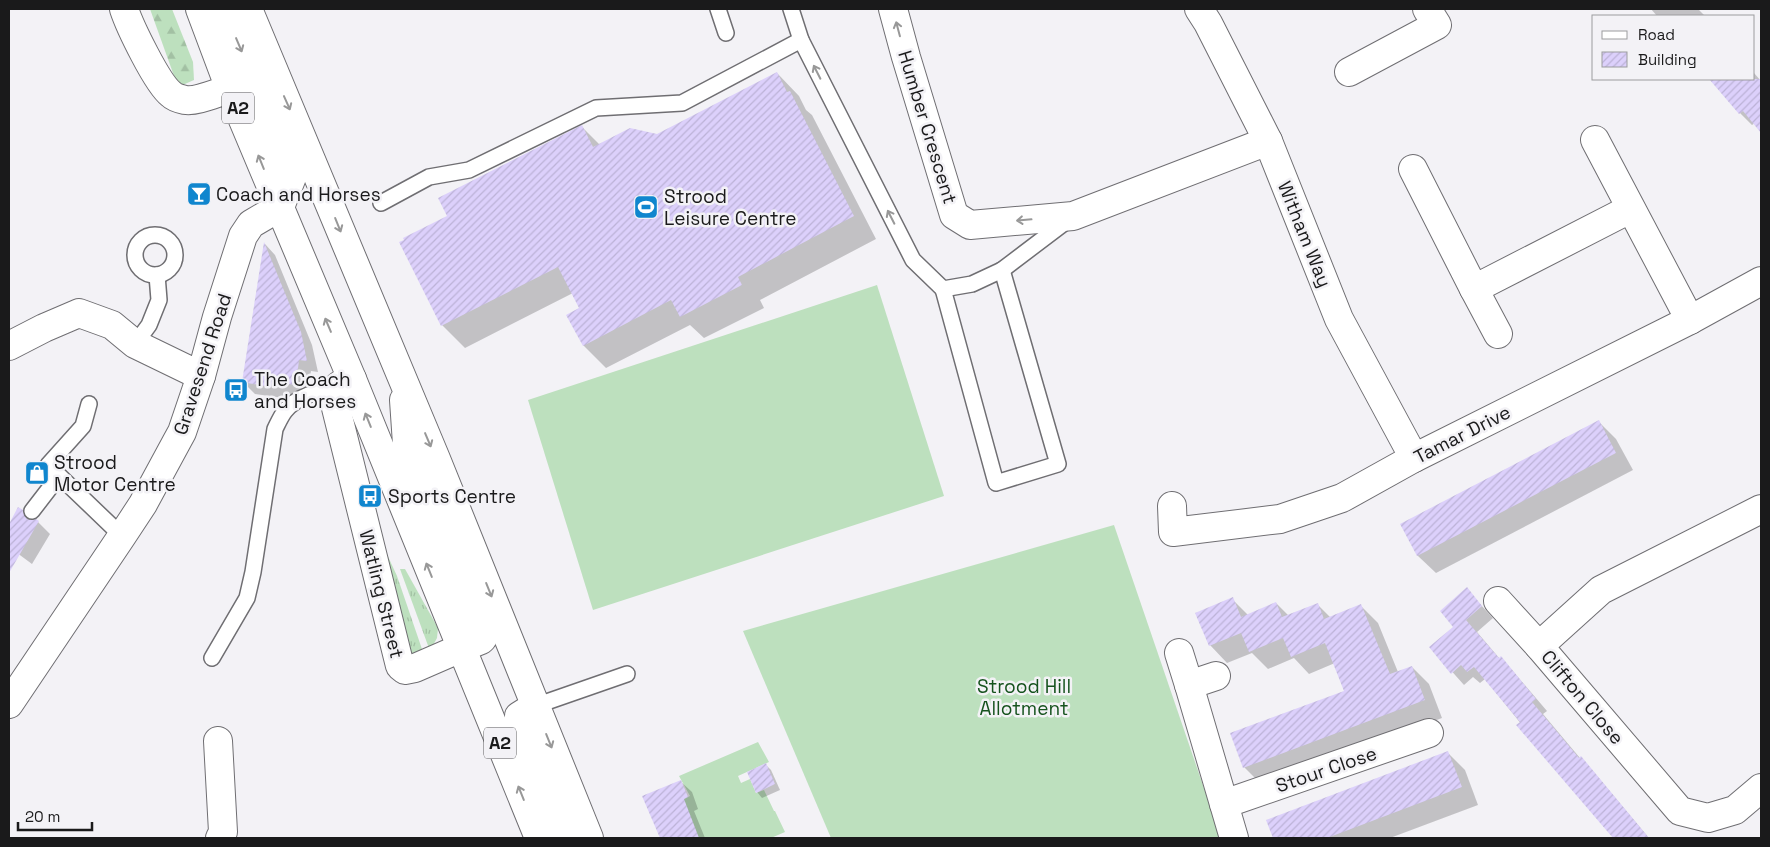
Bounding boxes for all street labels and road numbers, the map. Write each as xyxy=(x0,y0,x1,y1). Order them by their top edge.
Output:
street label: Humber Crescent xyxy=(892,47,963,207)
road number: A2 xyxy=(222,92,254,124)
street label: Witham Way xyxy=(1272,177,1337,291)
street label: Gravesend Road xyxy=(168,290,237,438)
street label: Tamar Drive xyxy=(1410,399,1515,469)
street label: Watling Street xyxy=(353,527,410,661)
street label: Clifton Close xyxy=(1536,645,1630,750)
road number: A2 xyxy=(484,728,516,758)
street label: Stour Close xyxy=(1272,741,1380,798)

